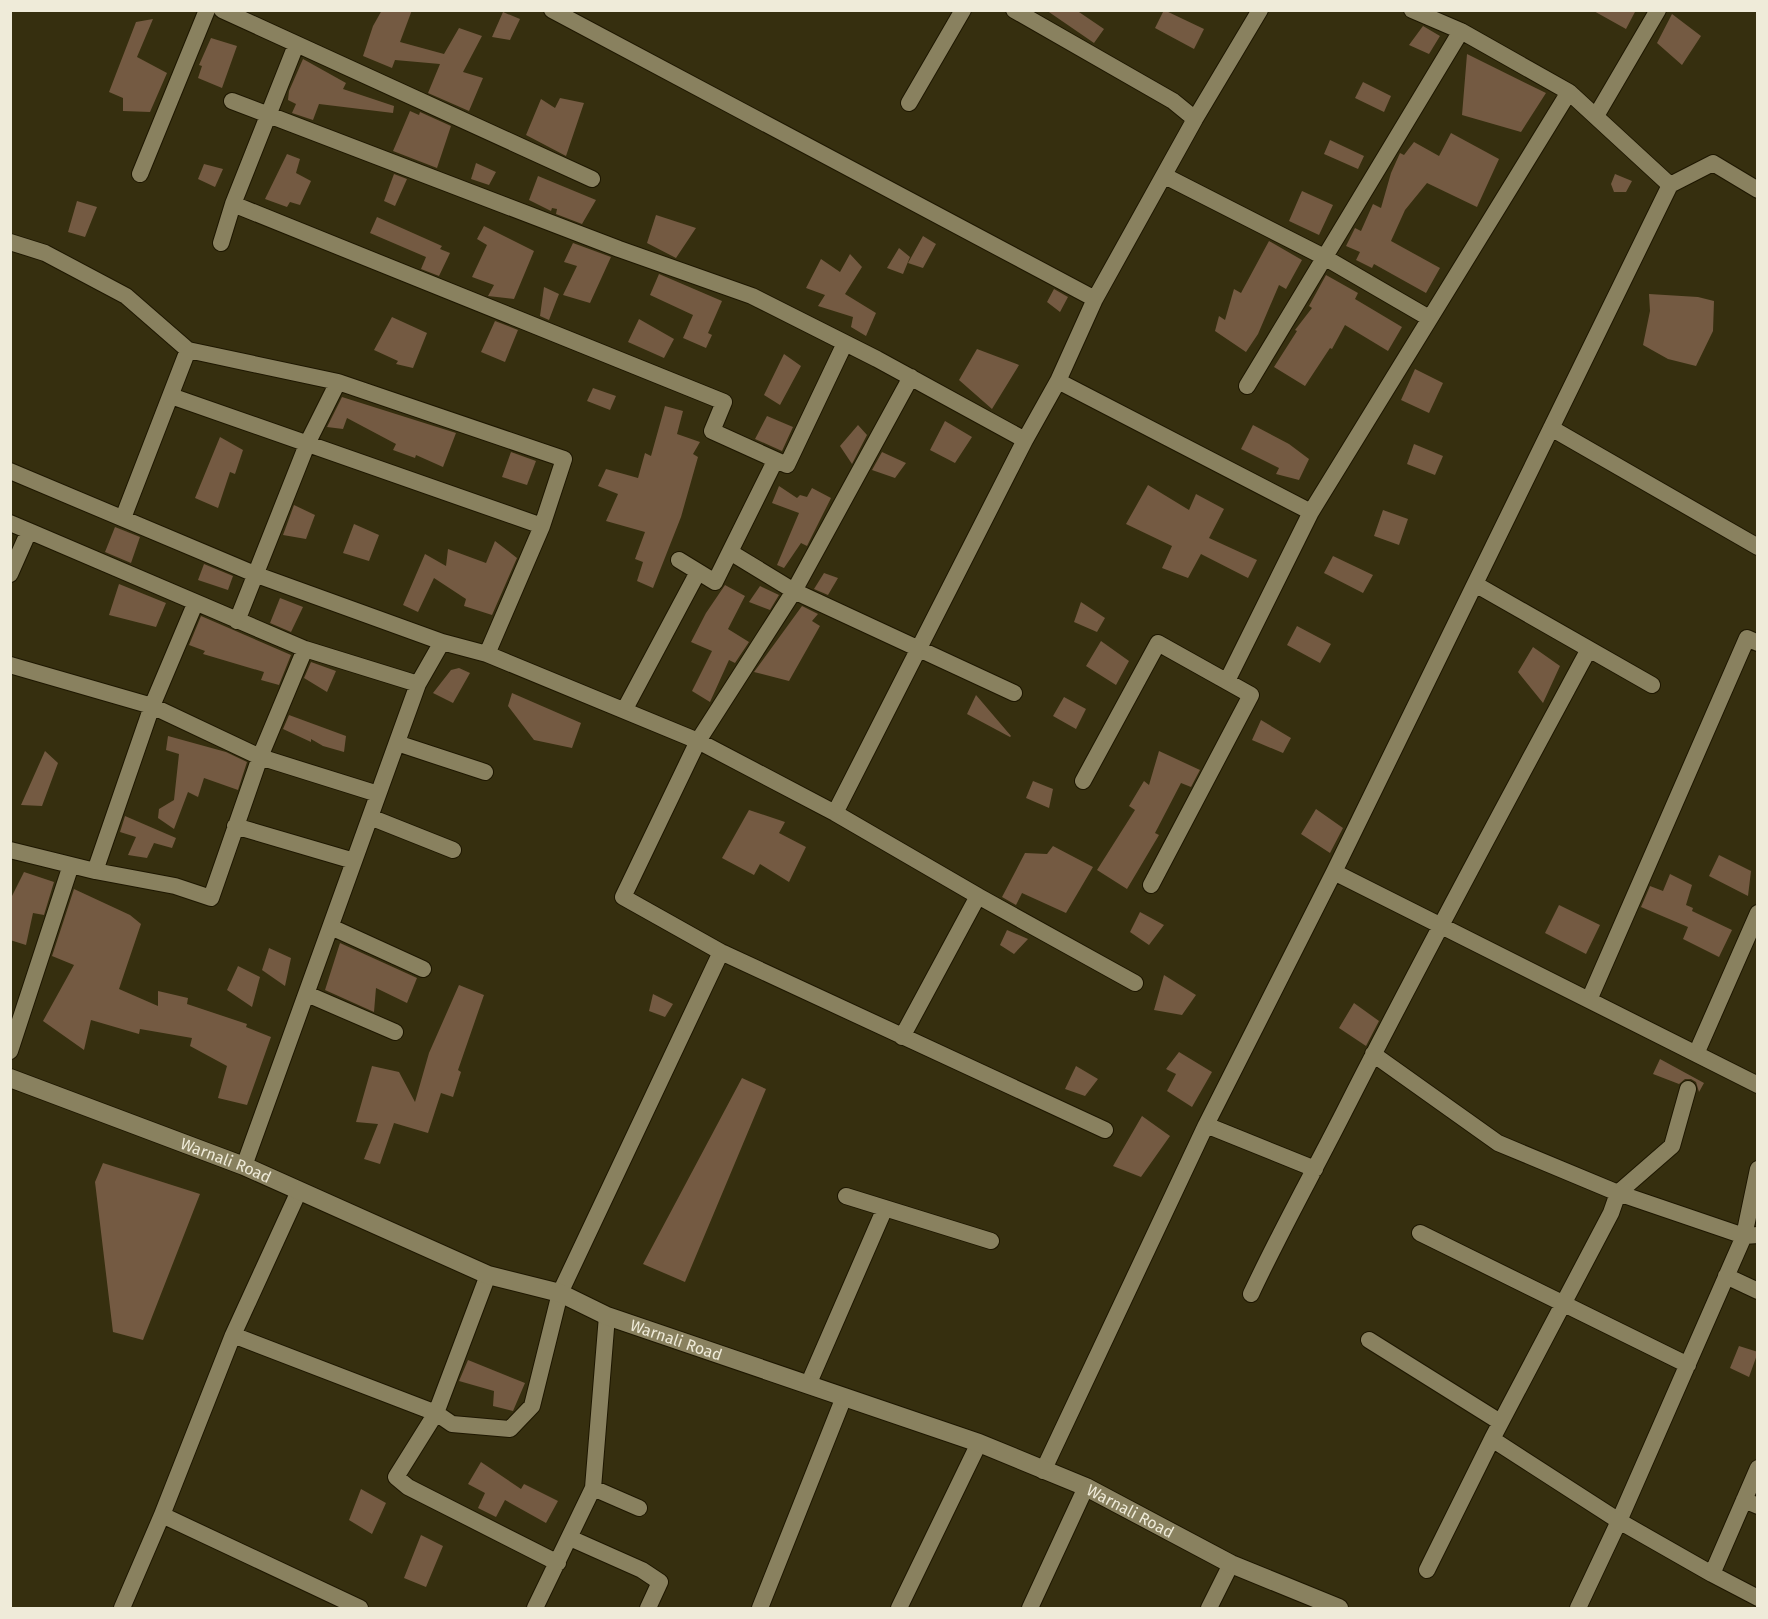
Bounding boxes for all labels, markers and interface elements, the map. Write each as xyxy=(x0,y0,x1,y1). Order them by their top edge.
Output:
street label: Warnali Road xyxy=(178,1134,274,1187)
street label: Warnali Road xyxy=(628,1316,725,1365)
street label: Warnali Road xyxy=(1083,1480,1177,1542)

